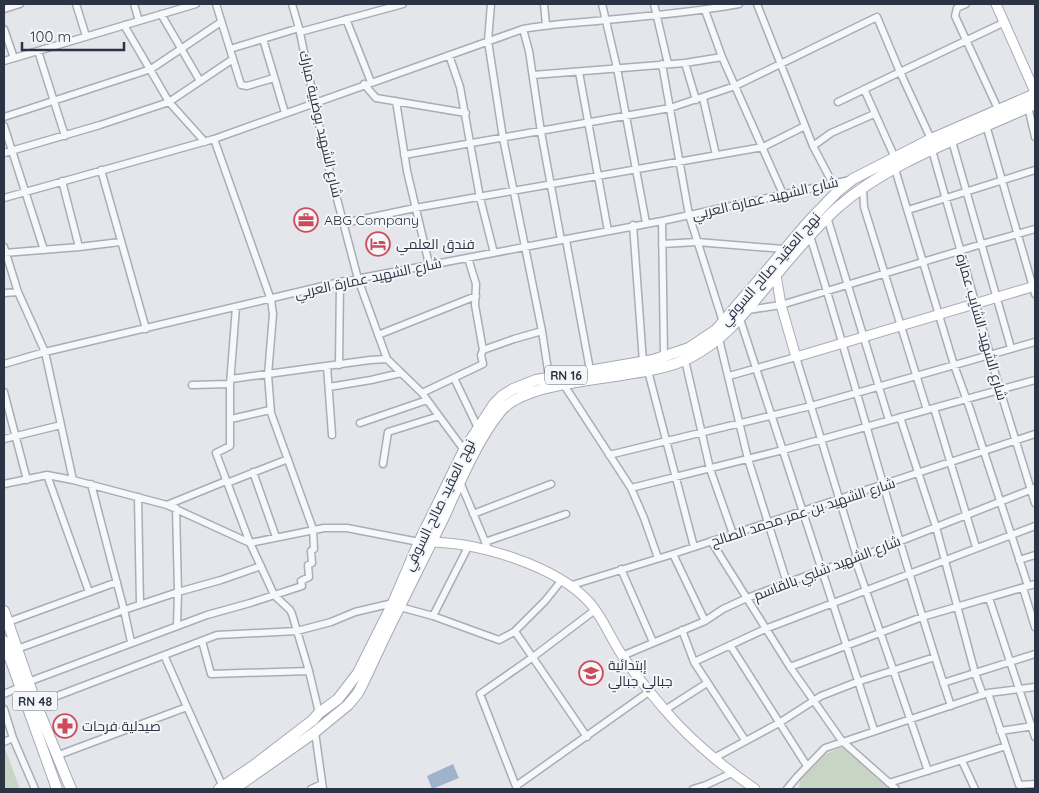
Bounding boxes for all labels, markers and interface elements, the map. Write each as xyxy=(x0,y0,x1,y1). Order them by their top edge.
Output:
scale bar xyxy=(22,20,125,52)
text: 100 m xyxy=(30,27,71,46)
street label: شارع الشهيد بوضبية مبارك xyxy=(295,49,347,199)
street label: شارع الشهيد عمارة العربي xyxy=(690,172,841,227)
office icon: ABG Company xyxy=(293,207,319,233)
street label: نهج العقيد صالح السوفي xyxy=(716,209,826,331)
place label: ABG Company xyxy=(324,211,419,229)
hotel icon: فندق العلمي xyxy=(365,231,391,257)
place label: فندق العلمي xyxy=(396,235,475,256)
street label: شارع الشهيد الشايب عمارة xyxy=(952,252,1012,402)
street label: شارع الشهيد عمارة العربي xyxy=(293,254,444,305)
road number: RN 16 xyxy=(545,366,587,384)
street label: نهج العقيد صالح السوفي xyxy=(399,436,481,575)
street label: شارع الشهيد بن عمر محمد الصالح xyxy=(708,474,898,550)
street label: شارع الشهيد شلبي بالقاسم xyxy=(751,532,904,607)
place label: إبتدائية جبالي جبالي xyxy=(608,656,672,693)
school or university icon: إبتدائية جبالي جبالي xyxy=(578,660,604,686)
road number: RN 48 xyxy=(12,691,58,710)
pharmacy icon: صيدلية فرحات xyxy=(52,713,78,739)
place label: صيدلية فرحات xyxy=(82,717,161,735)

